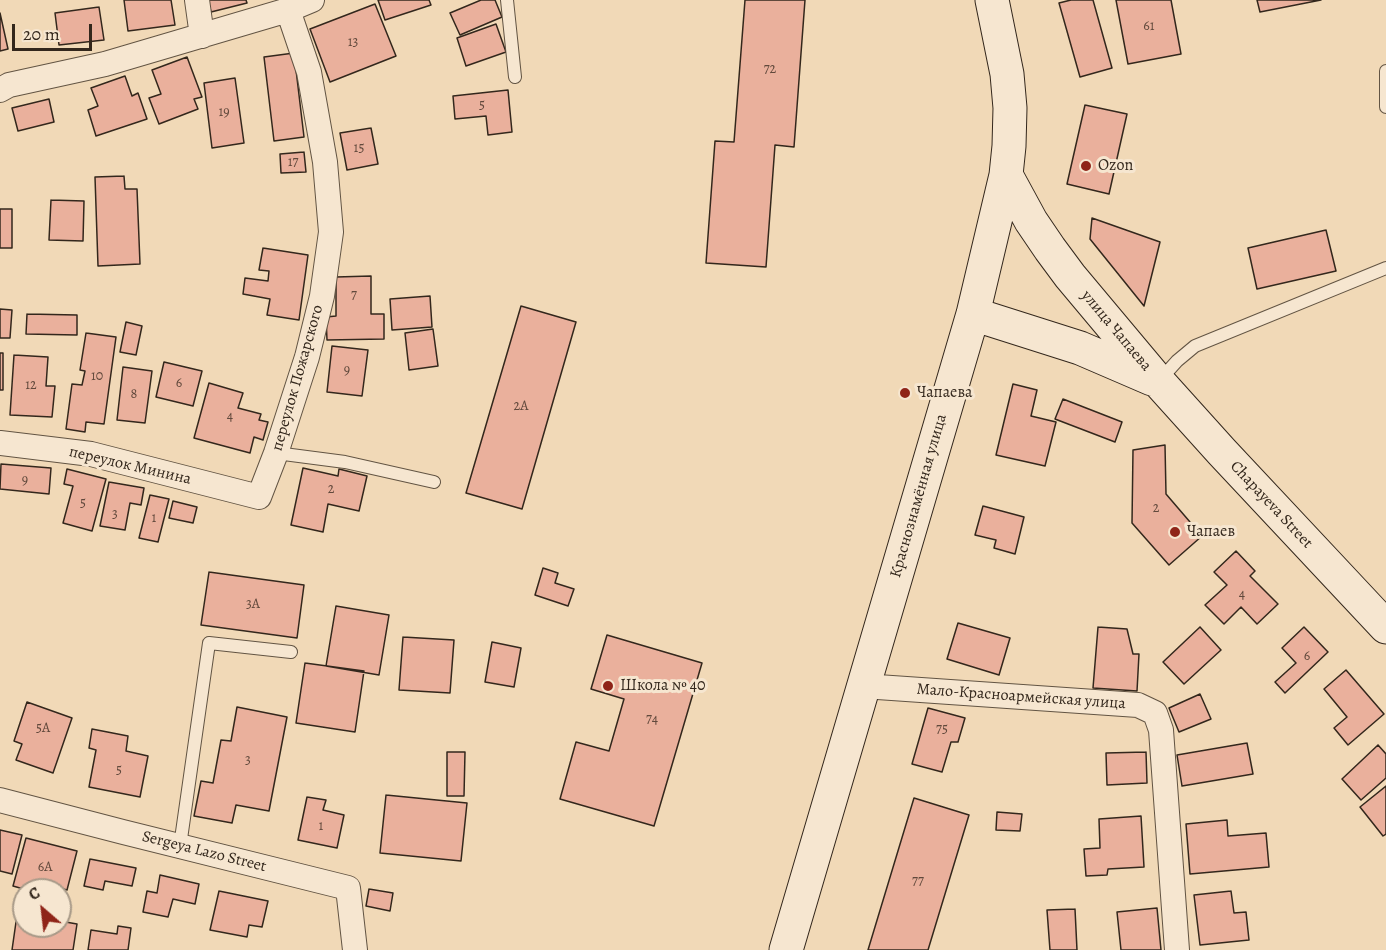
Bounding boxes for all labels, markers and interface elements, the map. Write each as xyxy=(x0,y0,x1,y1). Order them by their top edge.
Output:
scale bar xyxy=(15,12,94,50)
house number: 61 xyxy=(1143,19,1155,35)
text: 20 m xyxy=(23,22,60,46)
house number: 13 xyxy=(348,35,358,51)
house number: 72 xyxy=(764,62,776,78)
house number: 5 xyxy=(479,98,485,114)
house number: 19 xyxy=(218,105,230,121)
house number: 15 xyxy=(354,141,364,157)
house number: 17 xyxy=(288,155,298,171)
place label: Ozon xyxy=(1098,156,1133,176)
marker: Ozon xyxy=(1079,159,1093,173)
street label: улица Чапаева xyxy=(1077,287,1155,375)
house number: 7 xyxy=(351,288,357,304)
street label: переулок Пожарского xyxy=(268,303,328,453)
house number: 9 xyxy=(344,363,350,379)
house number: 10 xyxy=(91,369,103,385)
house number: 6 xyxy=(176,376,182,392)
house number: 12 xyxy=(25,378,37,394)
place label: Чапаева xyxy=(917,383,972,403)
marker: Чапаева xyxy=(898,386,912,400)
house number: 8 xyxy=(131,387,137,403)
house number: 2А xyxy=(514,399,528,415)
house number: 4 xyxy=(227,409,233,425)
street label: Краснознамённая улица xyxy=(886,412,952,580)
street label: переулок Минина xyxy=(67,443,193,489)
street label: Chapayeva Street xyxy=(1226,457,1316,553)
house number: 9 xyxy=(22,473,28,489)
house number: 2 xyxy=(328,482,334,498)
house number: 5 xyxy=(80,496,86,512)
house number: 2 xyxy=(1153,501,1159,517)
house number: 3 xyxy=(112,507,118,523)
house number: 1 xyxy=(152,511,156,527)
place label: Чапаев xyxy=(1187,522,1235,542)
marker: Чапаев xyxy=(1168,525,1182,539)
house number: 4 xyxy=(1239,587,1245,603)
house number: 3А xyxy=(246,597,260,613)
house number: 6 xyxy=(1304,649,1310,665)
place label: Школа № 40 xyxy=(620,676,706,696)
marker: Школа № 40 xyxy=(601,679,615,693)
street label: Мало-Красноармейская улица xyxy=(916,680,1126,714)
house number: 74 xyxy=(646,712,658,728)
house number: 5А xyxy=(36,721,50,737)
house number: 75 xyxy=(936,722,948,738)
house number: 3 xyxy=(245,753,251,769)
house number: 5 xyxy=(116,763,122,779)
house number: 1 xyxy=(319,819,323,835)
street label: Sergeya Lazo Street xyxy=(140,827,268,877)
house number: 6А xyxy=(38,860,52,876)
house number: 77 xyxy=(912,874,924,890)
north arrow xyxy=(12,878,72,938)
text: С xyxy=(25,882,44,906)

